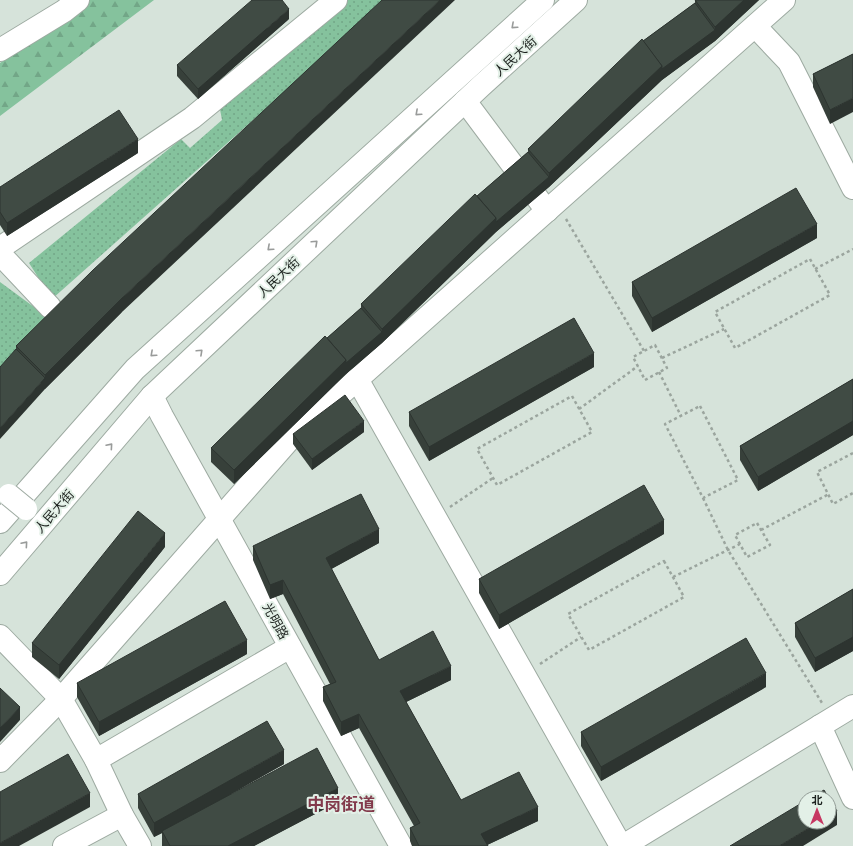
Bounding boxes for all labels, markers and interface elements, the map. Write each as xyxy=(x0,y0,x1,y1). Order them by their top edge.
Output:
one-way arrow xyxy=(512,21,519,28)
street label: 人民大街 xyxy=(490,33,540,79)
one-way arrow xyxy=(415,109,423,116)
one-way arrow xyxy=(310,240,318,248)
one-way arrow xyxy=(267,243,275,250)
street label: 人民大街 xyxy=(254,253,302,301)
one-way arrow xyxy=(150,349,157,356)
one-way arrow xyxy=(195,349,203,356)
one-way arrow xyxy=(106,443,113,450)
street label: 人民大街 xyxy=(31,486,77,536)
one-way arrow xyxy=(21,541,28,549)
street label: 光明路 xyxy=(260,600,292,642)
north arrow xyxy=(797,790,837,830)
district label: 中岗街道 xyxy=(307,793,375,813)
text: 北 xyxy=(812,793,823,806)

